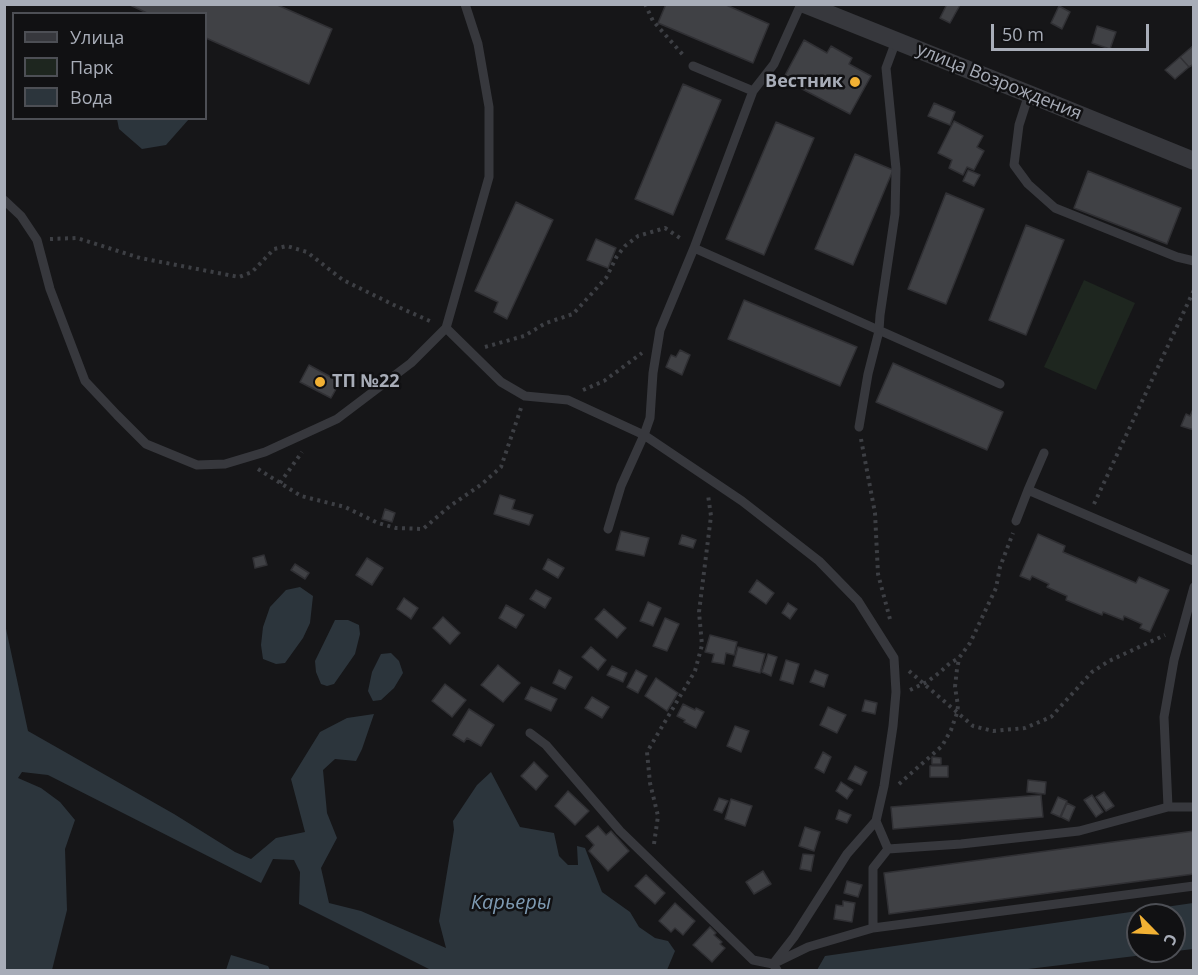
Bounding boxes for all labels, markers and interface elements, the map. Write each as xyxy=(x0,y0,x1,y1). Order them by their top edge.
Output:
legend xyxy=(12,12,207,120)
scale bar xyxy=(994,12,1152,50)
text: 50 m xyxy=(1002,22,1044,46)
text: Улица xyxy=(70,25,124,49)
street label: улица Возрождения xyxy=(913,39,1085,125)
text: Парк xyxy=(70,55,113,79)
place label: Вестник xyxy=(765,71,843,93)
marker: Вестник xyxy=(848,75,862,89)
text: Вода xyxy=(70,85,113,109)
place label: ТП №22 xyxy=(332,371,400,393)
marker: ТП №22 xyxy=(313,375,327,389)
water label: Карьеры xyxy=(471,891,551,915)
north arrow xyxy=(1126,903,1186,963)
text: С xyxy=(1158,930,1183,949)

